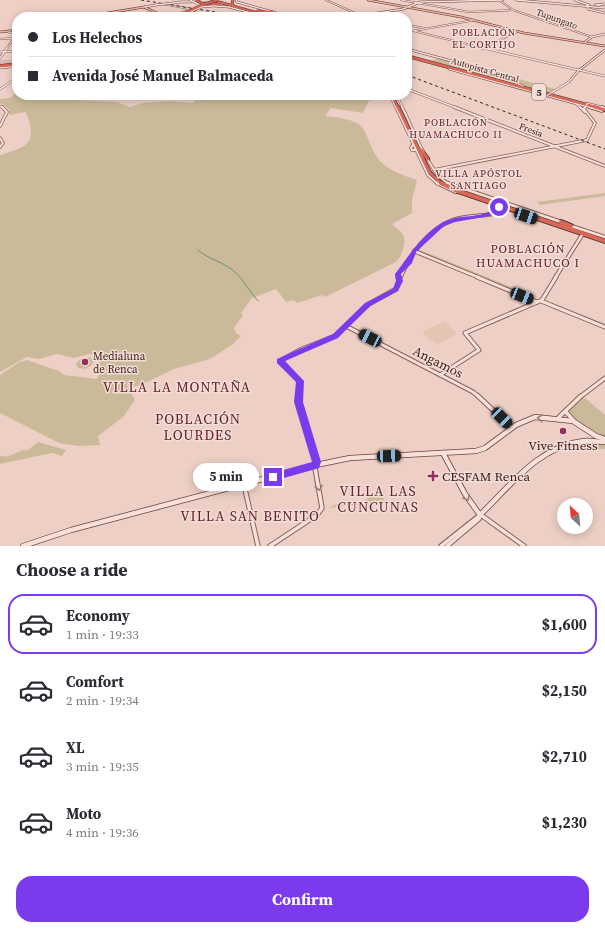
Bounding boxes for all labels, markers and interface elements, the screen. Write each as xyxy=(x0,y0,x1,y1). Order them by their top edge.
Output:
street label: Tupungato xyxy=(535,6,579,32)
district label: POBLACIÓN EL CORTIJO xyxy=(452,26,516,51)
text: Los Helechos xyxy=(52,27,142,48)
street label: Autopista Central xyxy=(450,55,521,85)
text: Avenida José Manuel Balmaceda xyxy=(52,65,273,86)
road number: 5 xyxy=(532,84,546,100)
district label: POBLACIÓN HUAMACHUCO II xyxy=(409,116,503,141)
street label: Fresia xyxy=(517,120,545,140)
district label: VILLA APÓSTOL SANTIAGO xyxy=(435,167,523,192)
route start xyxy=(490,198,508,216)
car xyxy=(513,206,539,226)
district label: POBLACIÓN HUAMACHUCO I xyxy=(476,241,580,271)
car xyxy=(509,286,535,306)
car xyxy=(357,327,383,349)
street label: Angamos xyxy=(410,342,466,382)
place label: Medialuna de Renca xyxy=(93,349,146,377)
marker: Medialuna de Renca xyxy=(80,357,90,367)
district label: VILLA LA MONTAÑA xyxy=(103,377,251,397)
car xyxy=(489,405,515,431)
district label: POBLACIÓN LOURDES xyxy=(155,409,241,445)
one-way arrow xyxy=(537,414,543,423)
marker: Vive Fitness xyxy=(558,426,568,436)
place label: Vive Fitness xyxy=(528,437,598,454)
car xyxy=(377,450,401,462)
callout: 5 min xyxy=(193,463,259,491)
text: 5 min xyxy=(209,468,243,485)
route end xyxy=(264,468,282,486)
place label: CESFAM Renca xyxy=(442,468,531,485)
marker: CESFAM Renca xyxy=(427,470,439,482)
district label: VILLA LAS CUNCUNAS xyxy=(337,481,419,517)
one-way arrow xyxy=(314,485,323,491)
one-way arrow xyxy=(462,494,470,501)
north arrow xyxy=(557,498,593,534)
map controls xyxy=(557,498,593,534)
district label: VILLA SAN BENITO xyxy=(180,506,320,526)
text: Choose a ride xyxy=(16,557,128,582)
text: Economy xyxy=(66,605,130,626)
icon: car xyxy=(18,606,54,642)
text: $1,600 xyxy=(542,614,587,635)
text: 1 min · 19:33 xyxy=(66,626,139,643)
text: Comfort xyxy=(66,671,124,692)
icon: car xyxy=(18,672,54,708)
text: $2,150 xyxy=(542,680,587,701)
text: 2 min · 19:34 xyxy=(66,692,139,709)
text: XL xyxy=(66,737,85,758)
icon: car xyxy=(18,738,54,774)
text: $2,710 xyxy=(542,746,587,767)
text: 3 min · 19:35 xyxy=(66,758,139,775)
text: Moto xyxy=(66,803,101,824)
icon: car xyxy=(18,804,54,840)
text: $1,230 xyxy=(542,812,587,833)
text: 4 min · 19:36 xyxy=(66,824,139,841)
button: Confirm xyxy=(16,876,589,922)

